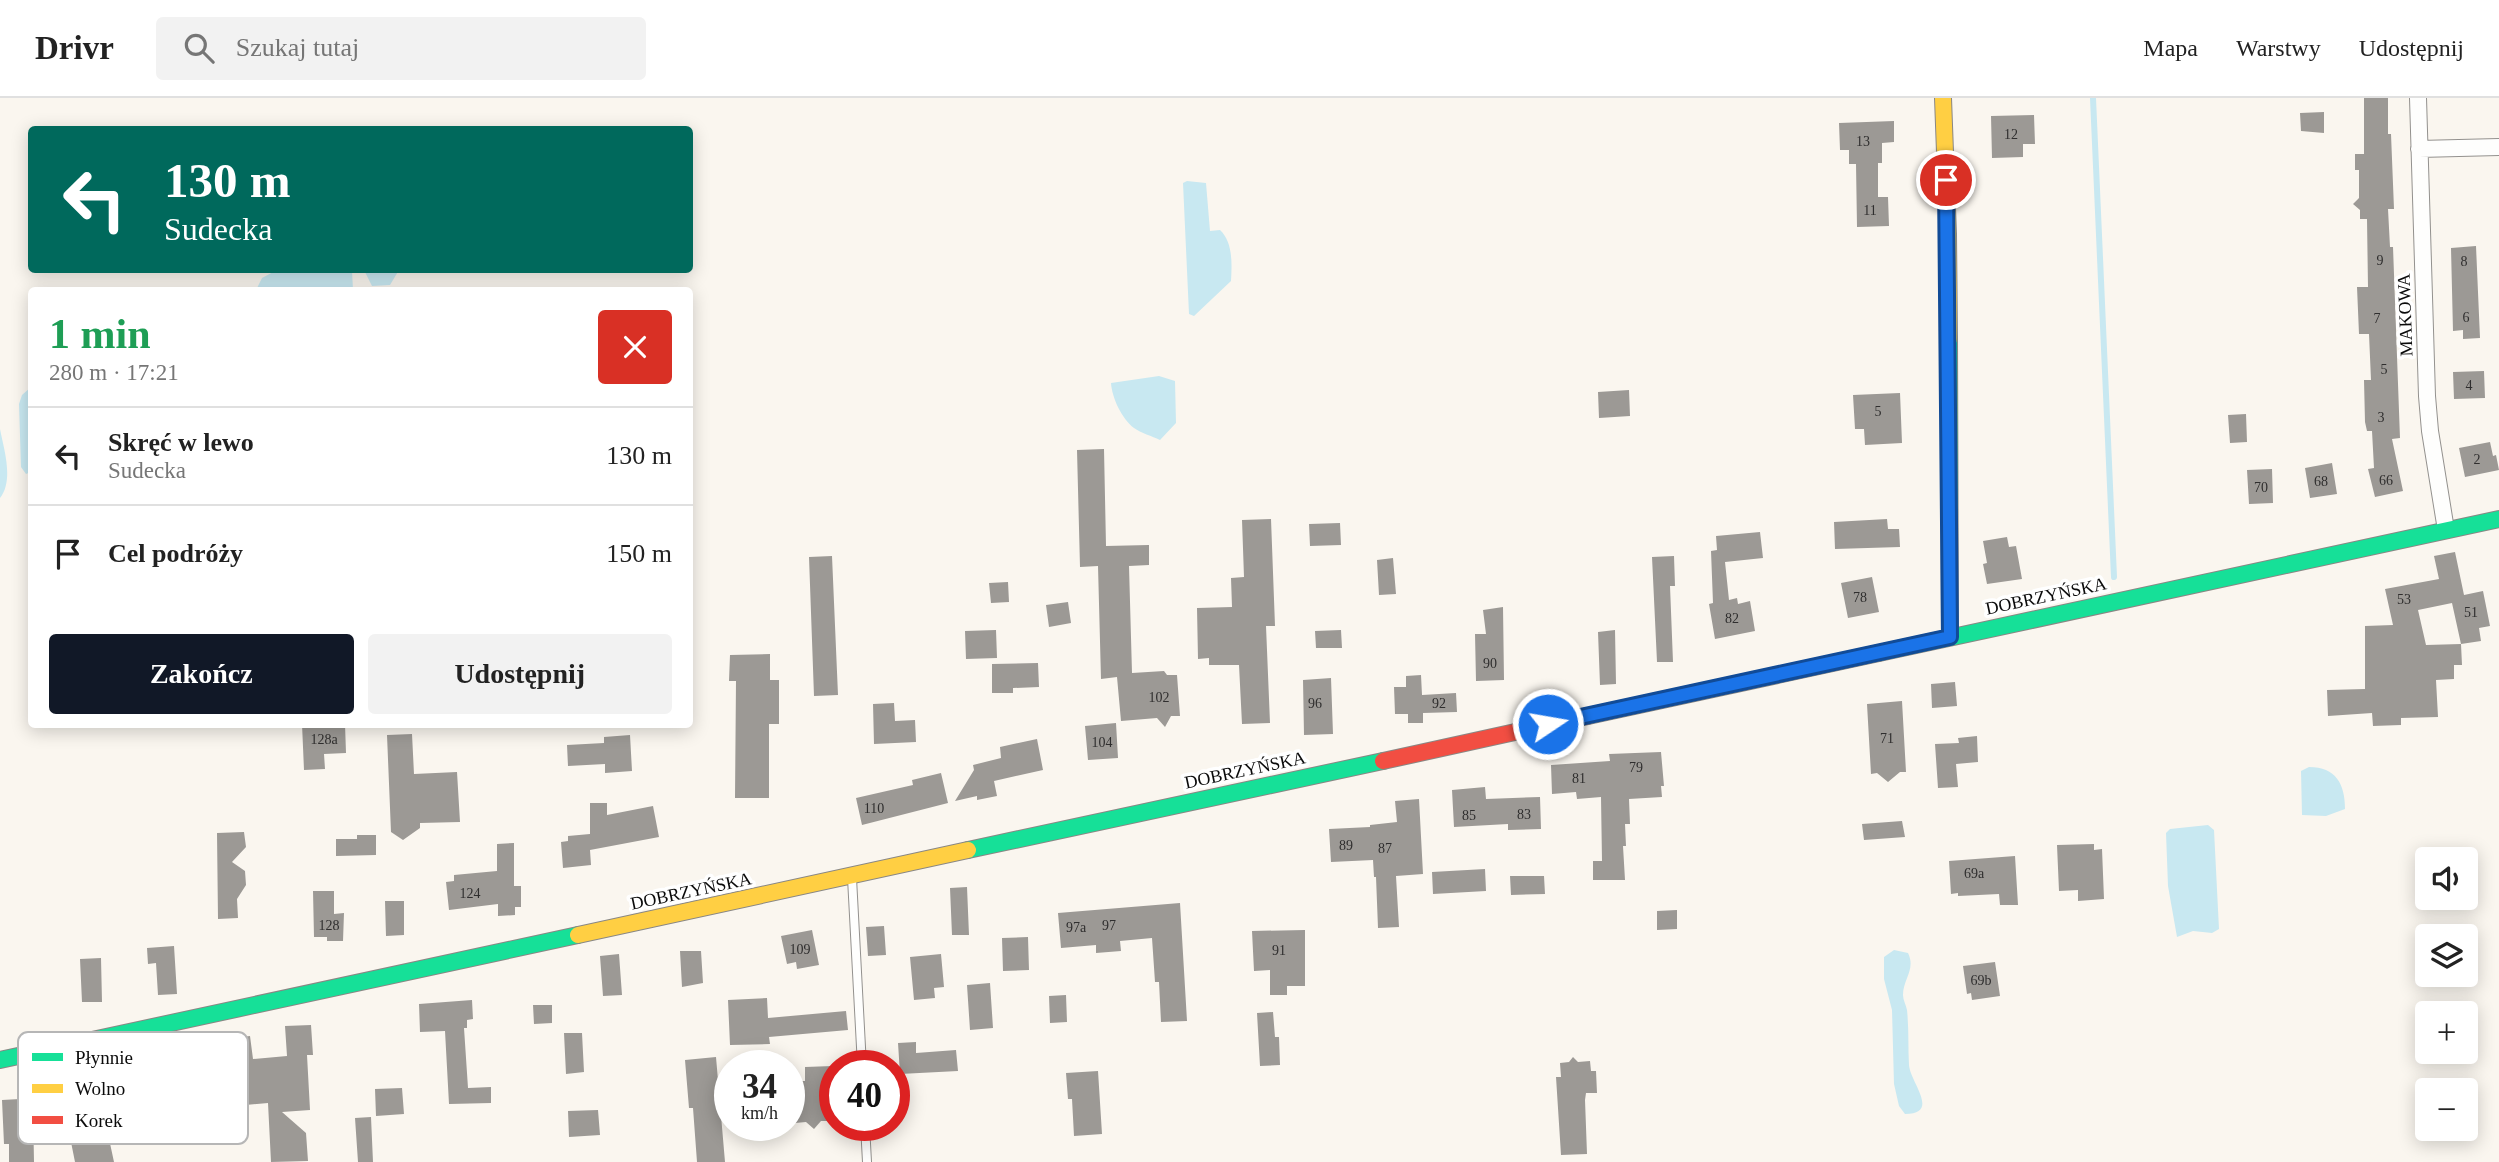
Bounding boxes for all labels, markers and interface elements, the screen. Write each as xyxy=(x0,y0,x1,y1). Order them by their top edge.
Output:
search box xyxy=(156,17,646,80)
icon: search xyxy=(180,29,218,67)
text: Drivr xyxy=(35,30,114,66)
text: Szukaj tutaj xyxy=(236,33,359,62)
text: Mapa xyxy=(2143,35,2198,61)
text: Warstwy xyxy=(2236,35,2321,61)
text: Udostępnij xyxy=(2359,35,2464,61)
house number: 12 xyxy=(2004,127,2018,142)
house number: 13 xyxy=(1856,134,1870,149)
pin xyxy=(1916,150,1976,210)
text: 130 m xyxy=(164,153,291,208)
icon: left xyxy=(49,154,140,245)
icon: arrive xyxy=(1927,161,1965,199)
house number: 11 xyxy=(1863,203,1877,218)
text: Sudecka xyxy=(164,211,272,247)
house number: 9 xyxy=(2377,253,2384,268)
house number: 8 xyxy=(2461,254,2468,269)
street label: MAKOWA xyxy=(2394,273,2416,357)
button: close xyxy=(598,310,672,384)
house number: 6 xyxy=(2463,310,2470,325)
text: 1 min xyxy=(49,311,151,357)
house number: 7 xyxy=(2374,311,2381,326)
text: 280 m · 17:21 xyxy=(49,360,179,385)
house number: 5 xyxy=(2381,362,2388,377)
house number: 4 xyxy=(2466,378,2473,393)
house number: 5 xyxy=(1875,404,1882,419)
house number: 3 xyxy=(2378,410,2385,425)
text: Skręć w lewo xyxy=(108,428,254,457)
icon: left xyxy=(49,437,87,475)
text: 130 m xyxy=(606,441,672,470)
house number: 2 xyxy=(2474,452,2481,467)
text: Sudecka xyxy=(108,458,186,483)
house number: 66 xyxy=(2379,473,2393,488)
house number: 68 xyxy=(2314,474,2328,489)
house number: 70 xyxy=(2254,480,2268,495)
icon: arrive xyxy=(49,535,87,573)
text: Cel podróży xyxy=(108,539,243,568)
text: 150 m xyxy=(606,539,672,568)
street label: DOBRZYŃSKA xyxy=(1984,572,2108,619)
house number: 78 xyxy=(1853,590,1867,605)
house number: 53 xyxy=(2397,592,2411,607)
house number: 51 xyxy=(2464,605,2478,620)
house number: 82 xyxy=(1725,611,1739,626)
button: Zakończ xyxy=(49,634,354,714)
button: Udostępnij xyxy=(368,634,672,714)
house number: 90 xyxy=(1483,656,1497,671)
position arrow xyxy=(1511,687,1585,761)
house number: 102 xyxy=(1149,690,1170,705)
house number: 96 xyxy=(1308,696,1322,711)
house number: 92 xyxy=(1432,696,1446,711)
house number: 71 xyxy=(1880,731,1894,746)
house number: 128a xyxy=(310,732,338,747)
house number: 104 xyxy=(1092,735,1113,750)
street label: DOBRZYŃSKA xyxy=(1183,746,1307,793)
house number: 79 xyxy=(1629,760,1643,775)
house number: 81 xyxy=(1572,771,1586,786)
house number: 110 xyxy=(864,801,884,816)
house number: 83 xyxy=(1517,807,1531,822)
house number: 85 xyxy=(1462,808,1476,823)
house number: 89 xyxy=(1339,838,1353,853)
house number: 87 xyxy=(1378,841,1392,856)
map controls xyxy=(2415,847,2478,1141)
button: sound xyxy=(2415,847,2478,910)
house number: 69a xyxy=(1964,866,1985,881)
street label: DOBRZYŃSKA xyxy=(629,867,753,914)
house number: 124 xyxy=(460,886,481,901)
house number: 128 xyxy=(319,918,340,933)
house number: 97 xyxy=(1102,918,1116,933)
house number: 97a xyxy=(1066,920,1087,935)
button: layers xyxy=(2415,924,2478,987)
house number: 109 xyxy=(790,942,811,957)
house number: 91 xyxy=(1272,943,1286,958)
house number: 69b xyxy=(1971,973,1992,988)
button: + xyxy=(2415,1001,2478,1064)
legend xyxy=(18,1032,248,1144)
text: Płynnie xyxy=(75,1047,133,1068)
speed limit sign: 40 xyxy=(819,1050,910,1141)
text: 34 xyxy=(742,1067,777,1106)
text: Wolno xyxy=(75,1078,125,1099)
button: − xyxy=(2415,1078,2478,1141)
text: km/h xyxy=(741,1103,778,1123)
text: Korek xyxy=(75,1110,123,1131)

